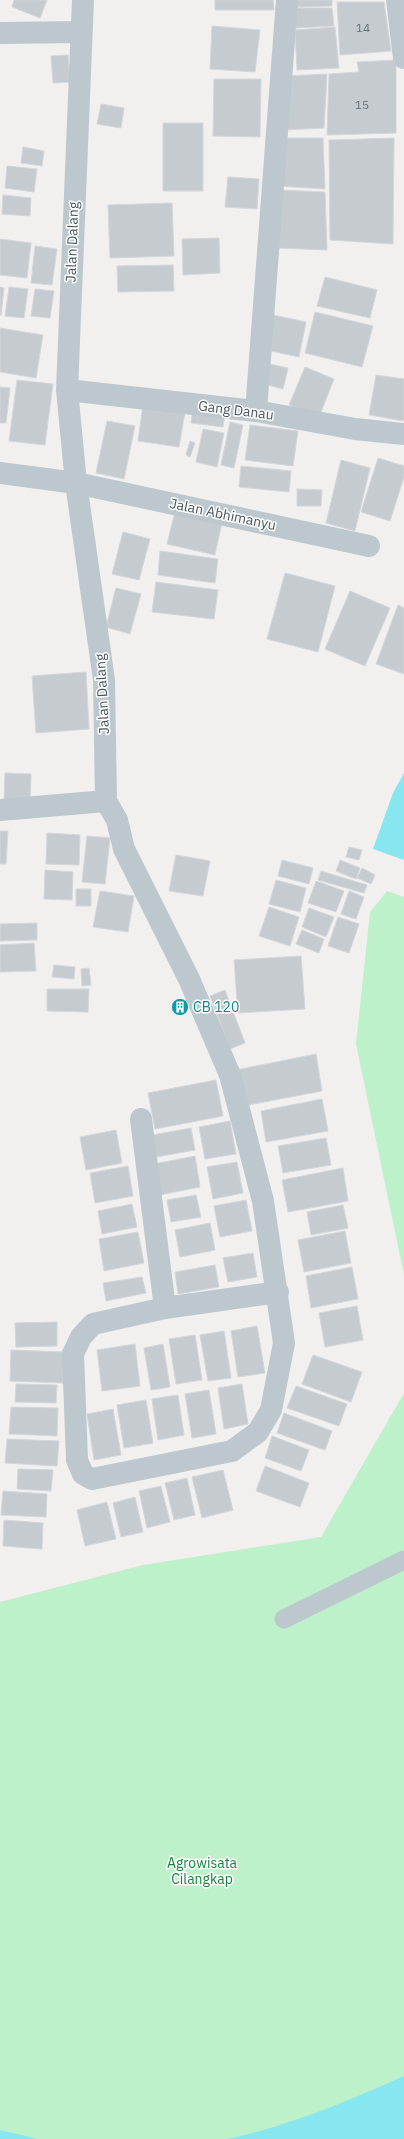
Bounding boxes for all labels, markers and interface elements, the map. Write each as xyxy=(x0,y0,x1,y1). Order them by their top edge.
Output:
house number: 14 xyxy=(356,20,370,35)
house number: 15 xyxy=(355,97,369,112)
street label: Jalan Dalang xyxy=(62,201,82,283)
street label: Gang Danau xyxy=(197,396,275,424)
street label: Jalan Abhimanyu xyxy=(168,494,278,534)
street label: Jalan Dalang xyxy=(91,653,113,735)
building icon: CB 120 xyxy=(170,997,190,1017)
place label: CB 120 xyxy=(193,998,239,1016)
park label: Agrowisata Cilangkap xyxy=(167,1854,238,1888)

